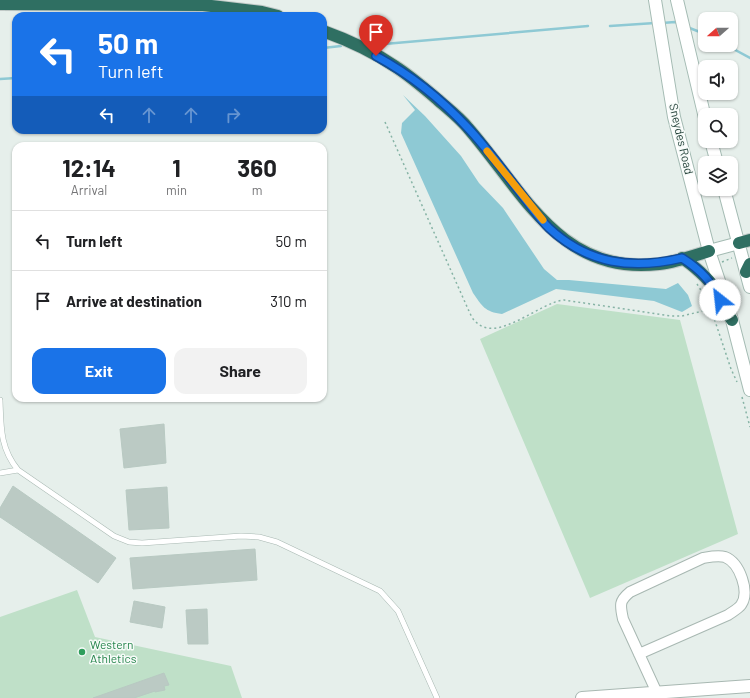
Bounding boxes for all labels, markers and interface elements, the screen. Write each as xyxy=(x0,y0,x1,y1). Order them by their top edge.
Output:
north arrow xyxy=(698,12,738,52)
map controls xyxy=(698,12,738,196)
pin xyxy=(359,15,393,56)
icon: arrive xyxy=(365,21,387,43)
text: 50 m xyxy=(98,26,158,60)
icon: left xyxy=(32,28,84,80)
text: Turn left xyxy=(98,60,164,82)
button: sound xyxy=(698,60,738,100)
street label: Sneydes Road xyxy=(667,102,697,176)
icon: left xyxy=(96,104,118,126)
icon: ahead xyxy=(138,104,160,126)
icon: ahead xyxy=(180,104,202,126)
icon: right xyxy=(222,104,244,126)
button: search xyxy=(698,108,738,148)
text: 12:14 xyxy=(62,153,116,182)
text: 1 xyxy=(172,153,181,182)
text: 360 xyxy=(237,153,277,182)
button: layers xyxy=(698,156,738,196)
text: Arrival xyxy=(71,182,107,198)
text: min xyxy=(166,182,187,198)
text: m xyxy=(252,182,262,198)
icon: left xyxy=(32,230,54,252)
text: Turn left xyxy=(66,232,122,250)
text: 50 m xyxy=(275,232,307,250)
position arrow xyxy=(699,279,741,321)
icon: arrive xyxy=(32,290,54,312)
text: Arrive at destination xyxy=(66,292,202,310)
text: 310 m xyxy=(270,292,307,310)
button: Exit xyxy=(32,348,166,394)
button: Share xyxy=(174,348,307,394)
place label: Western Athletics xyxy=(90,637,137,665)
marker: Western Athletics xyxy=(77,647,87,657)

